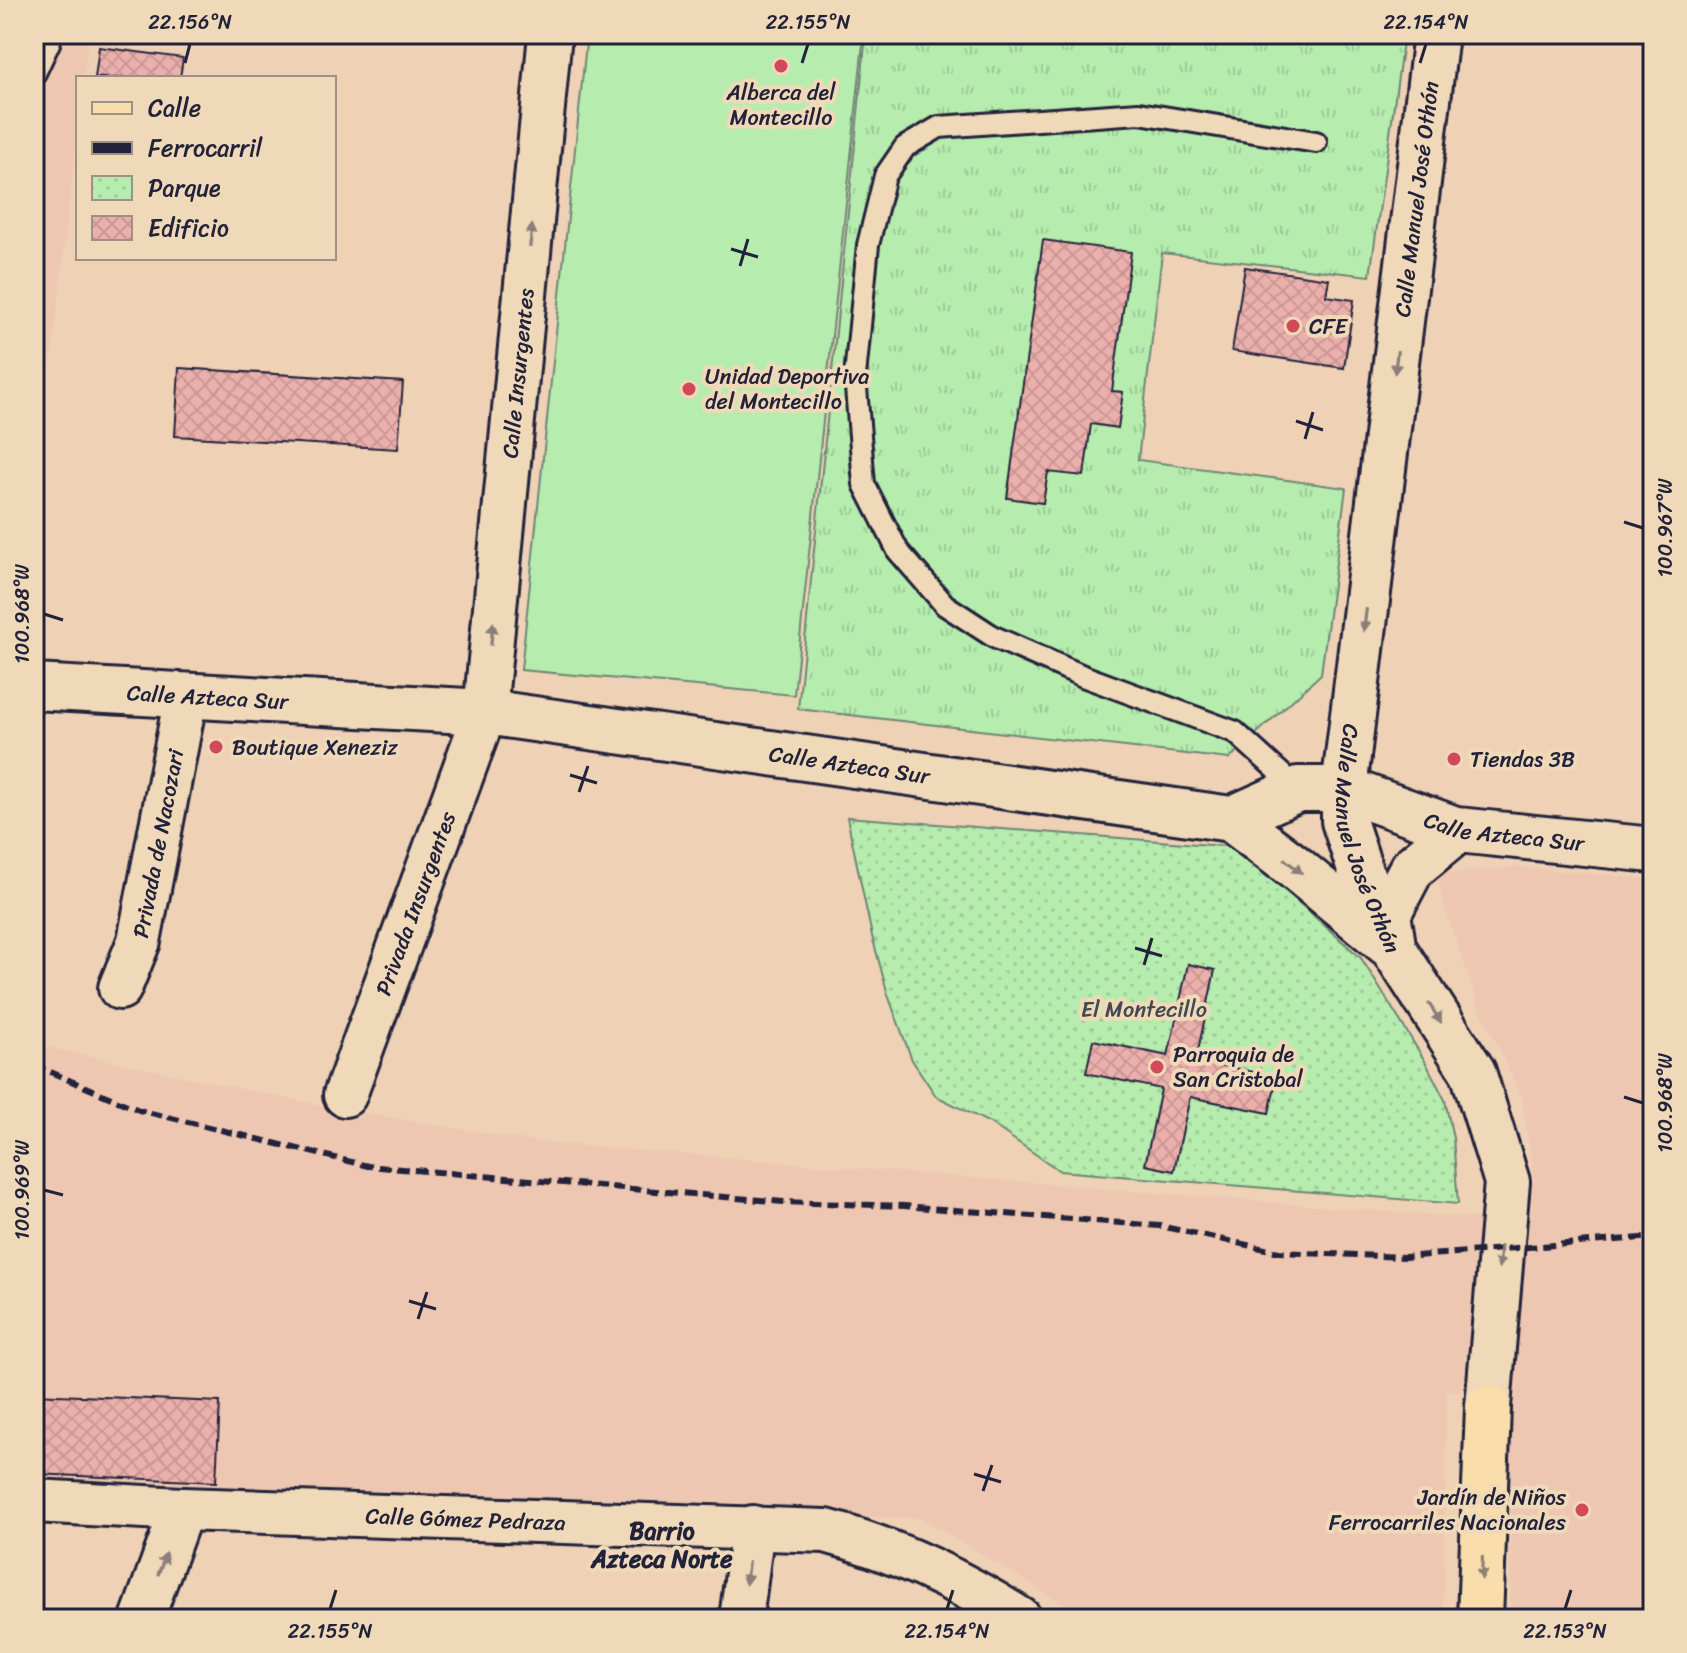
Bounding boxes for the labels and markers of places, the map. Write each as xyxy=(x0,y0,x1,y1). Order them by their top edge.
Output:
marker: Alberca del Montecillo xyxy=(772,57,790,75)
place label: Alberca del Montecillo xyxy=(726,73,836,137)
place label: CFE xyxy=(1309,307,1349,346)
marker: CFE xyxy=(1284,317,1302,335)
place label: Unidad Deportiva del Montecillo xyxy=(705,357,869,421)
marker: Unidad Deportiva del Montecillo xyxy=(680,380,698,398)
place label: Boutique Xeneziz xyxy=(232,728,398,767)
marker: Boutique Xeneziz xyxy=(207,738,225,756)
place label: Tiendas 3B xyxy=(1470,740,1575,779)
marker: Tiendas 3B xyxy=(1445,750,1463,768)
place label: Parroquia de San Cristobal xyxy=(1173,1035,1304,1099)
marker: Parroquia de San Cristobal xyxy=(1148,1058,1166,1076)
place label: Jardín de Niños Ferrocarriles Nacionales xyxy=(1329,1478,1567,1542)
marker: Jardín de Niños Ferrocarriles Nacionales xyxy=(1573,1501,1591,1519)

